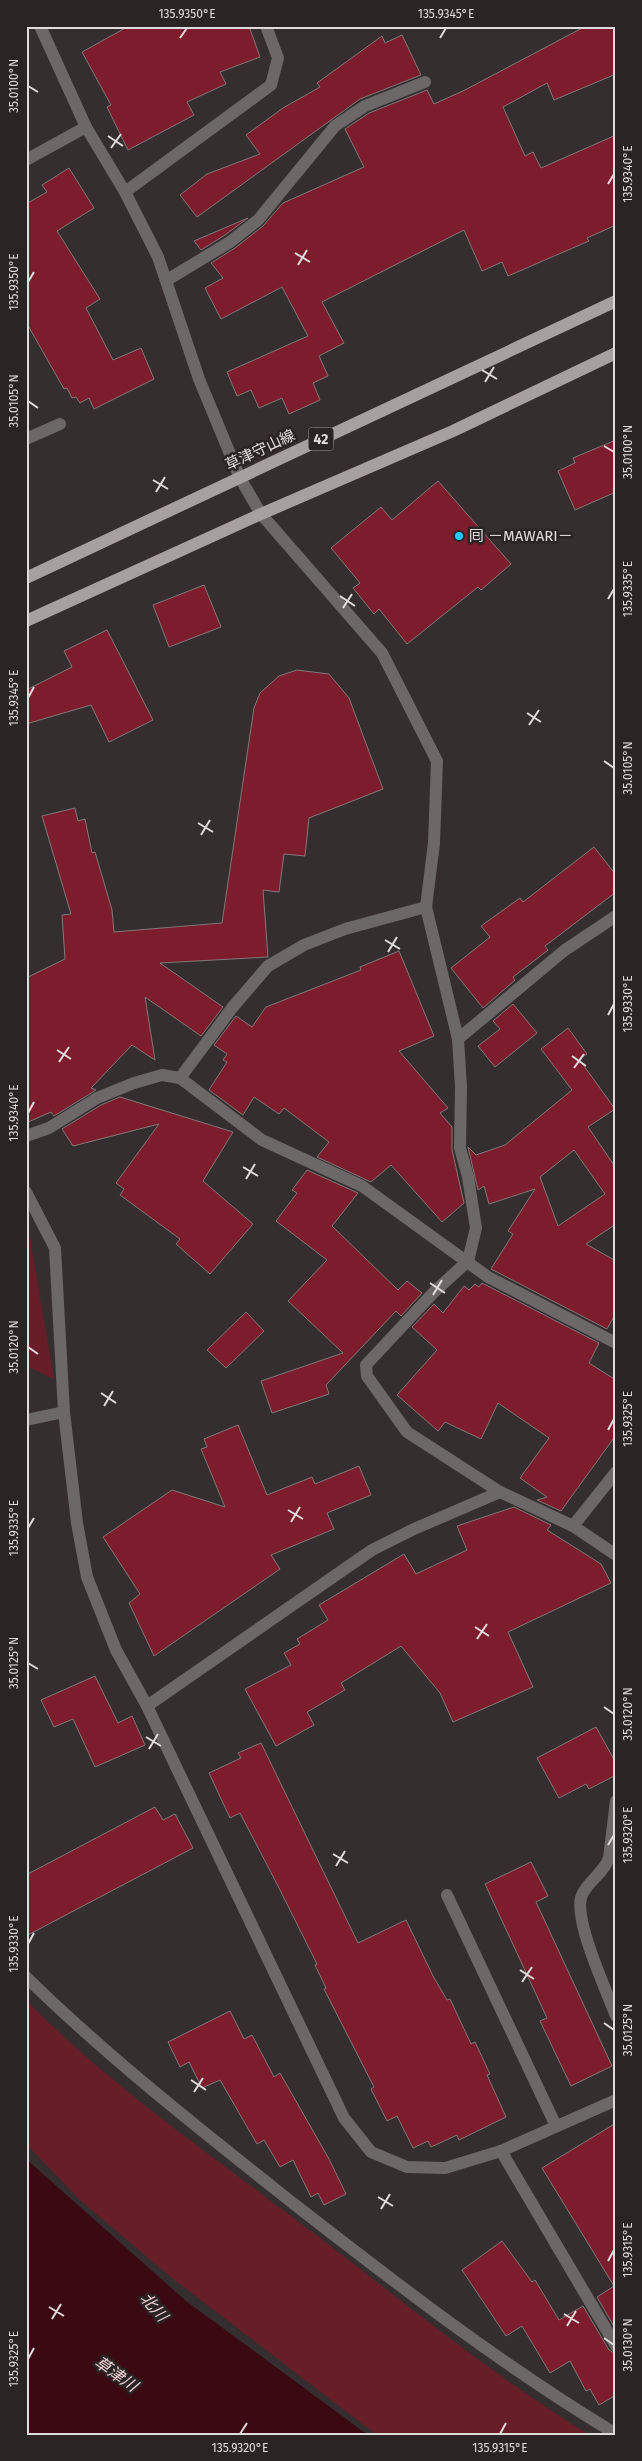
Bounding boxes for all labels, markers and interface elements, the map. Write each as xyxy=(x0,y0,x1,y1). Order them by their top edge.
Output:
text: 135.9350°E xyxy=(158,7,216,21)
text: 135.9345°E xyxy=(418,7,474,21)
text: 35.0100°N xyxy=(7,59,21,113)
text: 135.9340°E xyxy=(621,145,635,203)
text: 135.9350°E xyxy=(7,253,21,311)
text: 35.0105°N xyxy=(7,374,21,428)
text: 35.0100°N xyxy=(621,425,635,479)
street label: 草津守山線 xyxy=(222,426,298,474)
road number: 42 xyxy=(308,428,334,450)
place label: 囘 －MAWARI－ xyxy=(469,527,573,545)
marker: 囘 －MAWARI－ xyxy=(453,530,465,542)
text: 135.9335°E xyxy=(621,561,635,617)
text: 135.9345°E xyxy=(7,670,21,726)
text: 35.0105°N xyxy=(621,741,635,795)
text: 135.9330°E xyxy=(621,975,635,1033)
text: 135.9340°E xyxy=(7,1084,21,1142)
text: 35.0120°N xyxy=(7,1320,21,1374)
text: 135.9325°E xyxy=(621,1391,635,1447)
text: 135.9335°E xyxy=(7,1500,21,1556)
text: 35.0125°N xyxy=(7,1637,21,1689)
text: 35.0120°N xyxy=(621,1687,635,1741)
text: 135.9320°E xyxy=(621,1806,635,1864)
text: 135.9330°E xyxy=(7,1915,21,1973)
text: 35.0125°N xyxy=(621,2004,635,2056)
text: 135.9315°E xyxy=(621,2222,635,2278)
water label: 北川 xyxy=(136,2289,173,2327)
text: 35.0130°N xyxy=(621,2318,635,2372)
text: 135.9325°E xyxy=(7,2331,21,2387)
water label: 草津川 xyxy=(91,2352,143,2397)
text: 135.9320°E xyxy=(211,2441,269,2455)
text: 135.9315°E xyxy=(472,2441,528,2455)

